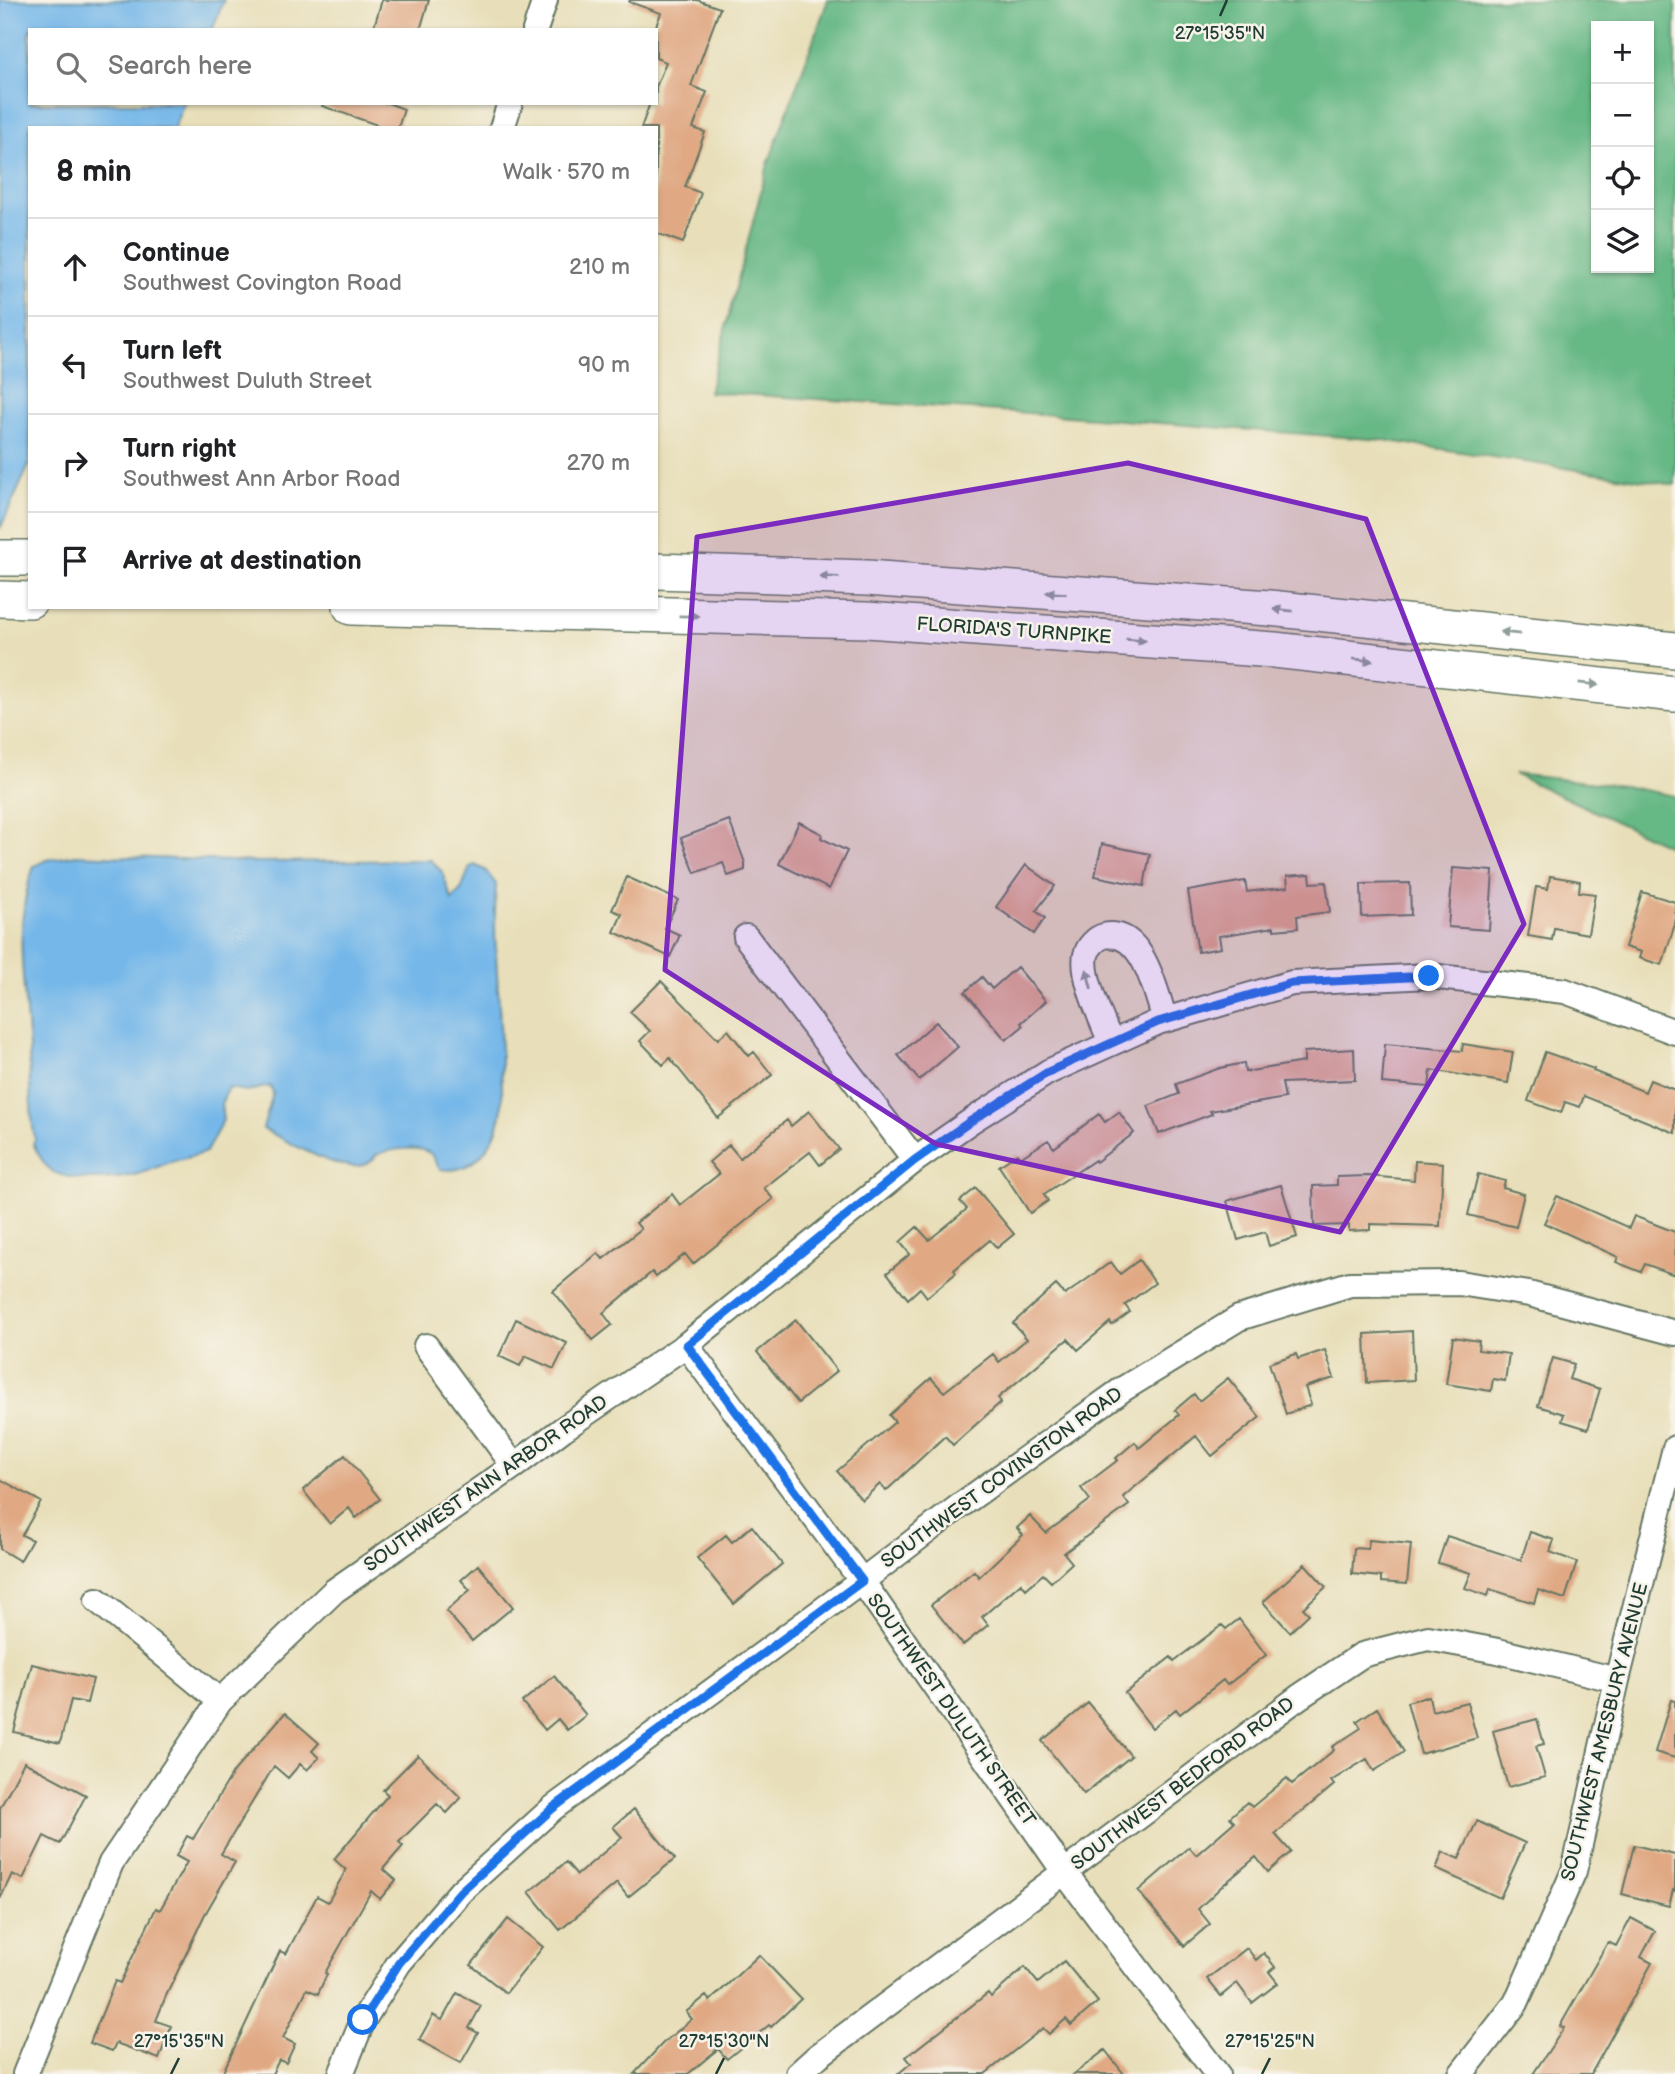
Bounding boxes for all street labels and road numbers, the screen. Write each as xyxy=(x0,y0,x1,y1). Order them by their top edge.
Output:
street label: FLORIDA'S TURNPIKE xyxy=(916,613,1112,649)
street label: SOUTHWEST COVINGTON ROAD xyxy=(877,1383,1127,1573)
street label: SOUTHWEST ANN ARBOR ROAD xyxy=(360,1391,612,1577)
street label: SOUTHWEST AMESBURY AVENUE xyxy=(1557,1580,1653,1884)
street label: SOUTHWEST DULUTH STREET xyxy=(862,1590,1041,1831)
street label: SOUTHWEST BEDFORD ROAD xyxy=(1067,1692,1299,1875)

